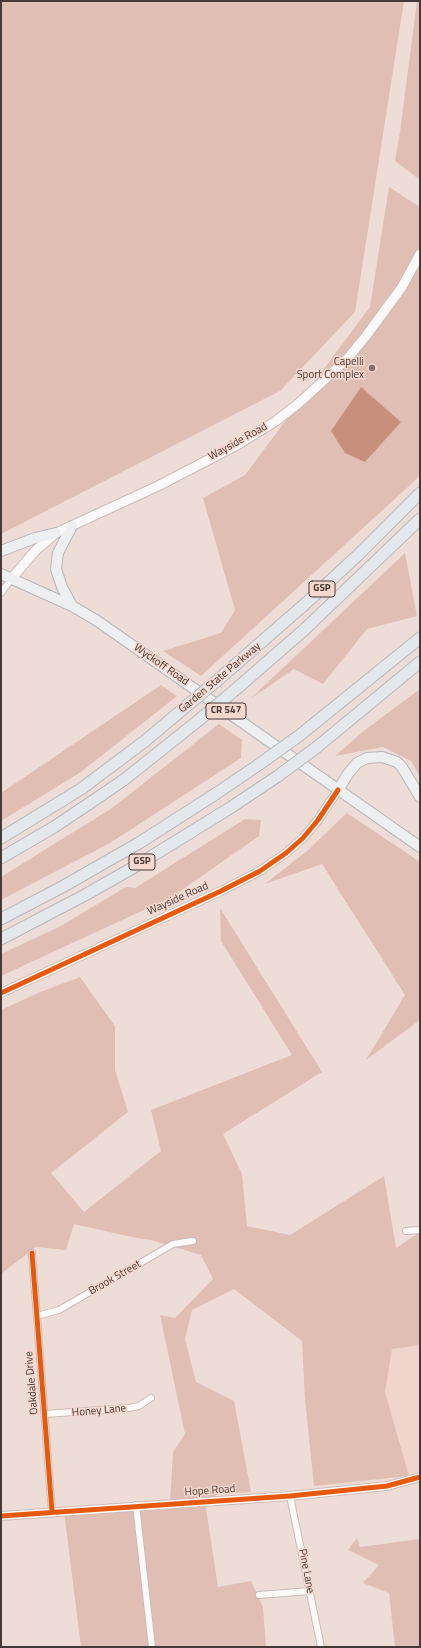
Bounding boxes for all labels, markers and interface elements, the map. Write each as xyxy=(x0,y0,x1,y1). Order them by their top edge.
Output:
place label: Capelli Sport Complex xyxy=(297,355,364,381)
marker: Capelli Sport Complex xyxy=(367,363,377,373)
street label: Wayside Road xyxy=(206,420,270,464)
road number: GSP xyxy=(309,581,335,597)
street label: Garden State Parkway xyxy=(176,640,264,716)
street label: Wyckoff Road xyxy=(131,641,191,689)
road number: CR 547 xyxy=(206,703,246,719)
road number: GSP xyxy=(129,854,155,870)
street label: Wayside Road xyxy=(145,880,211,918)
street label: Brook Street xyxy=(87,1258,143,1298)
street label: Oakdale Drive xyxy=(23,1351,41,1415)
street label: Honey Lane xyxy=(71,1402,127,1420)
street label: Hope Road xyxy=(184,1483,236,1499)
street label: Pine Lane xyxy=(295,1548,317,1594)

